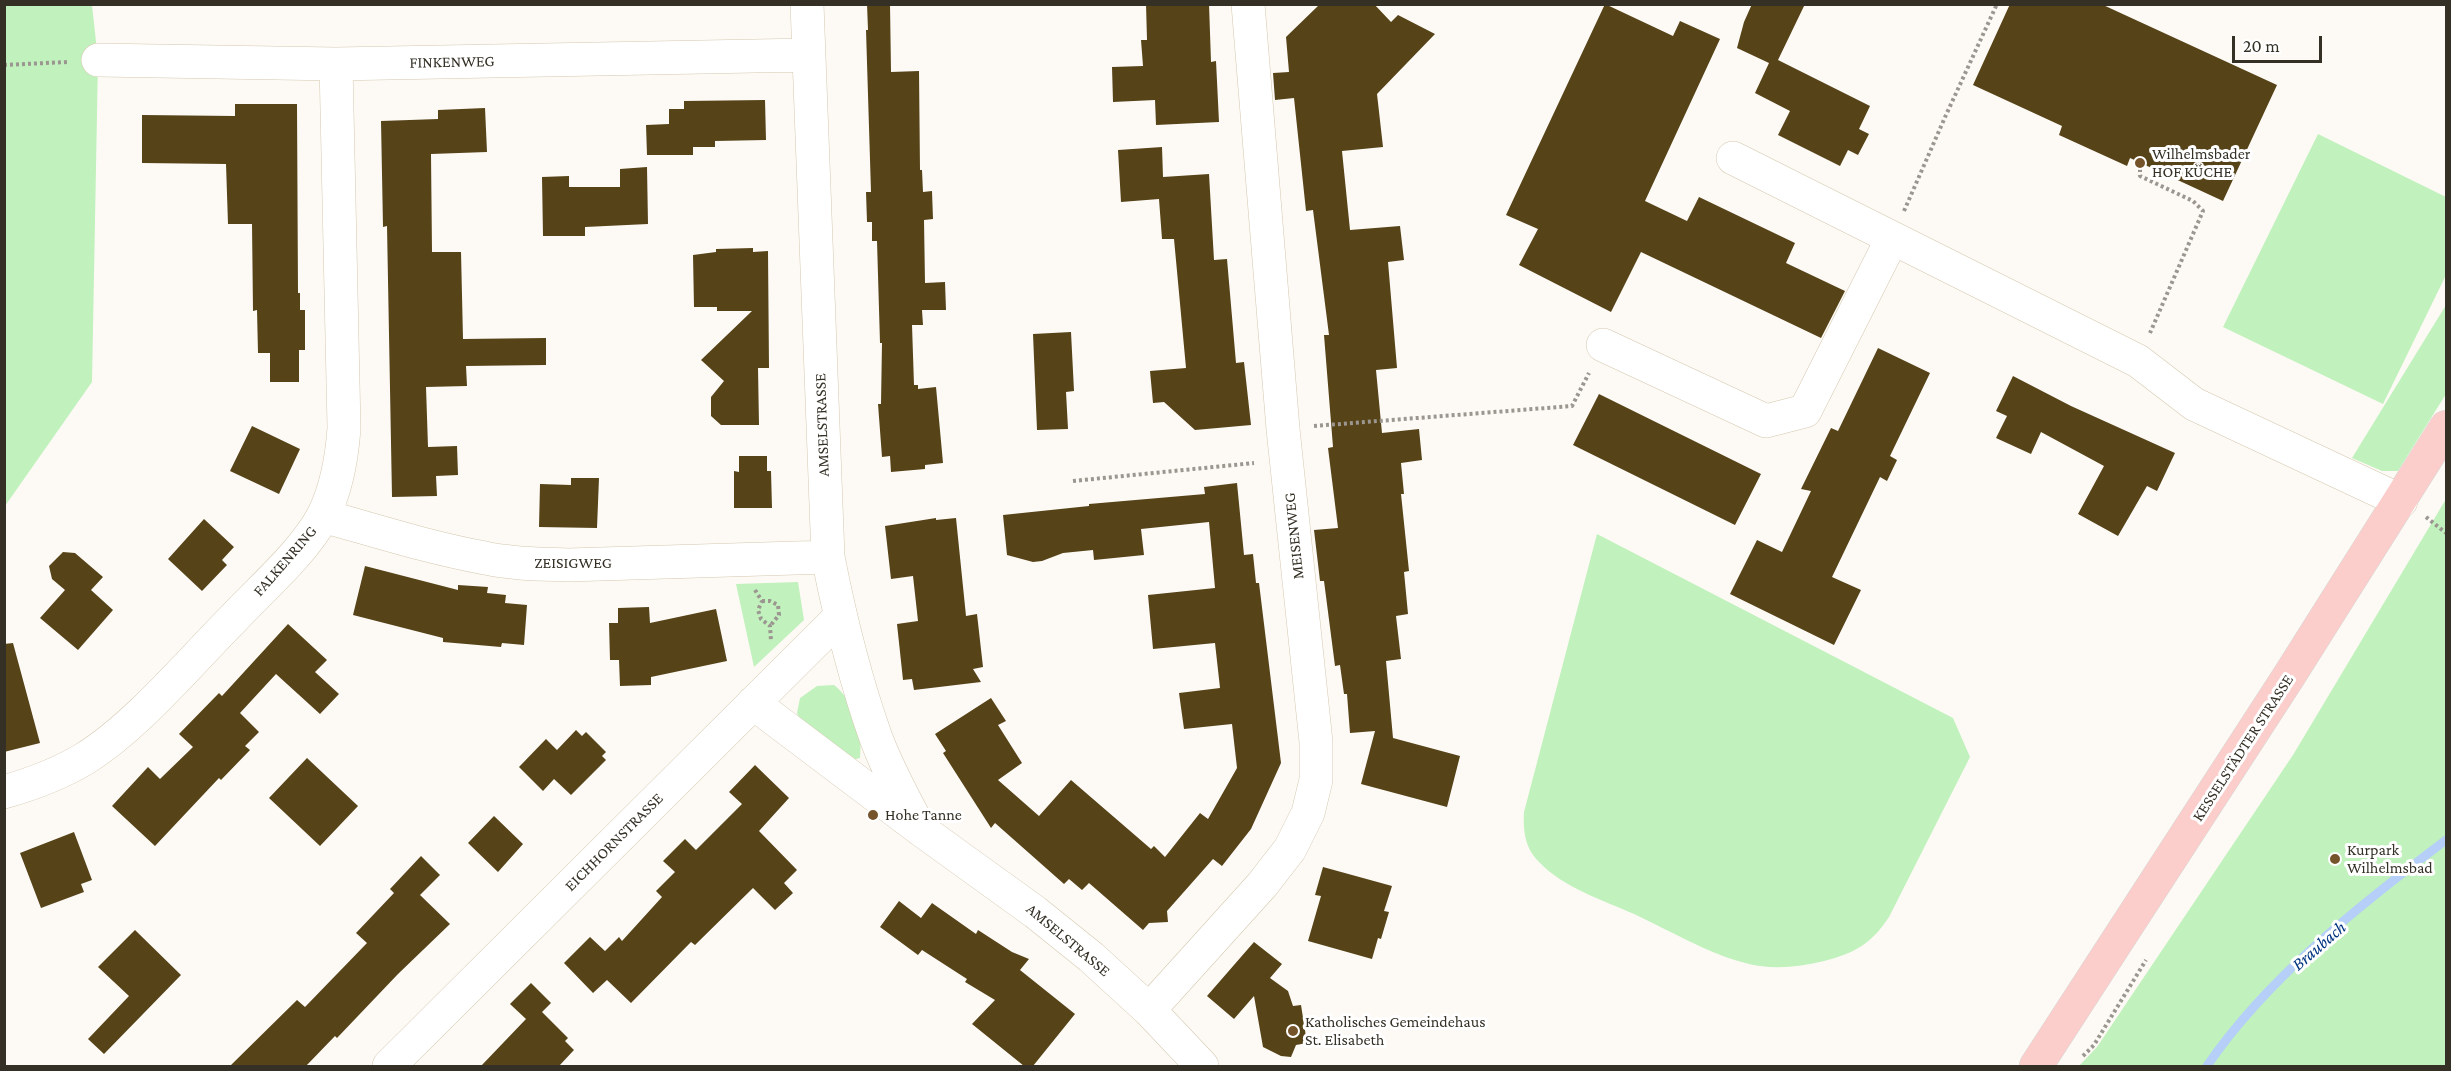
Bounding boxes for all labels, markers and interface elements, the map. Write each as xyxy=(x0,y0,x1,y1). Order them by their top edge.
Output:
scale bar xyxy=(2235,24,2325,62)
text: 20 m xyxy=(2243,36,2280,56)
street label: FINKENWEG xyxy=(409,52,495,72)
place label: Wilhelmsbader HOF KÜCHE xyxy=(2152,144,2250,182)
marker: Wilhelmsbader HOF KÜCHE xyxy=(2133,156,2147,170)
street label: AMSELSTRASSE xyxy=(811,373,833,477)
street label: MEISENWEG xyxy=(1280,492,1308,580)
street label: FALKENRING xyxy=(249,522,321,600)
street label: ZEISIGWEG xyxy=(534,553,612,573)
street label: KESSELSTÄDTER STRASSE xyxy=(2188,671,2298,825)
street label: EICHHORNSTRASSE xyxy=(561,789,667,895)
place label: Hohe Tanne xyxy=(885,805,962,825)
marker: Hohe Tanne xyxy=(866,808,880,822)
place label: Kurpark Wilhelmsbad xyxy=(2347,840,2433,878)
marker: Kurpark Wilhelmsbad xyxy=(2328,852,2342,866)
street label: AMSELSTRASSE xyxy=(1022,899,1114,981)
water label: Braubach xyxy=(2288,917,2350,975)
place label: Katholisches Gemeindehaus St. Elisabeth xyxy=(1305,1012,1485,1050)
marker: Katholisches Gemeindehaus St. Elisabeth xyxy=(1286,1024,1300,1038)

